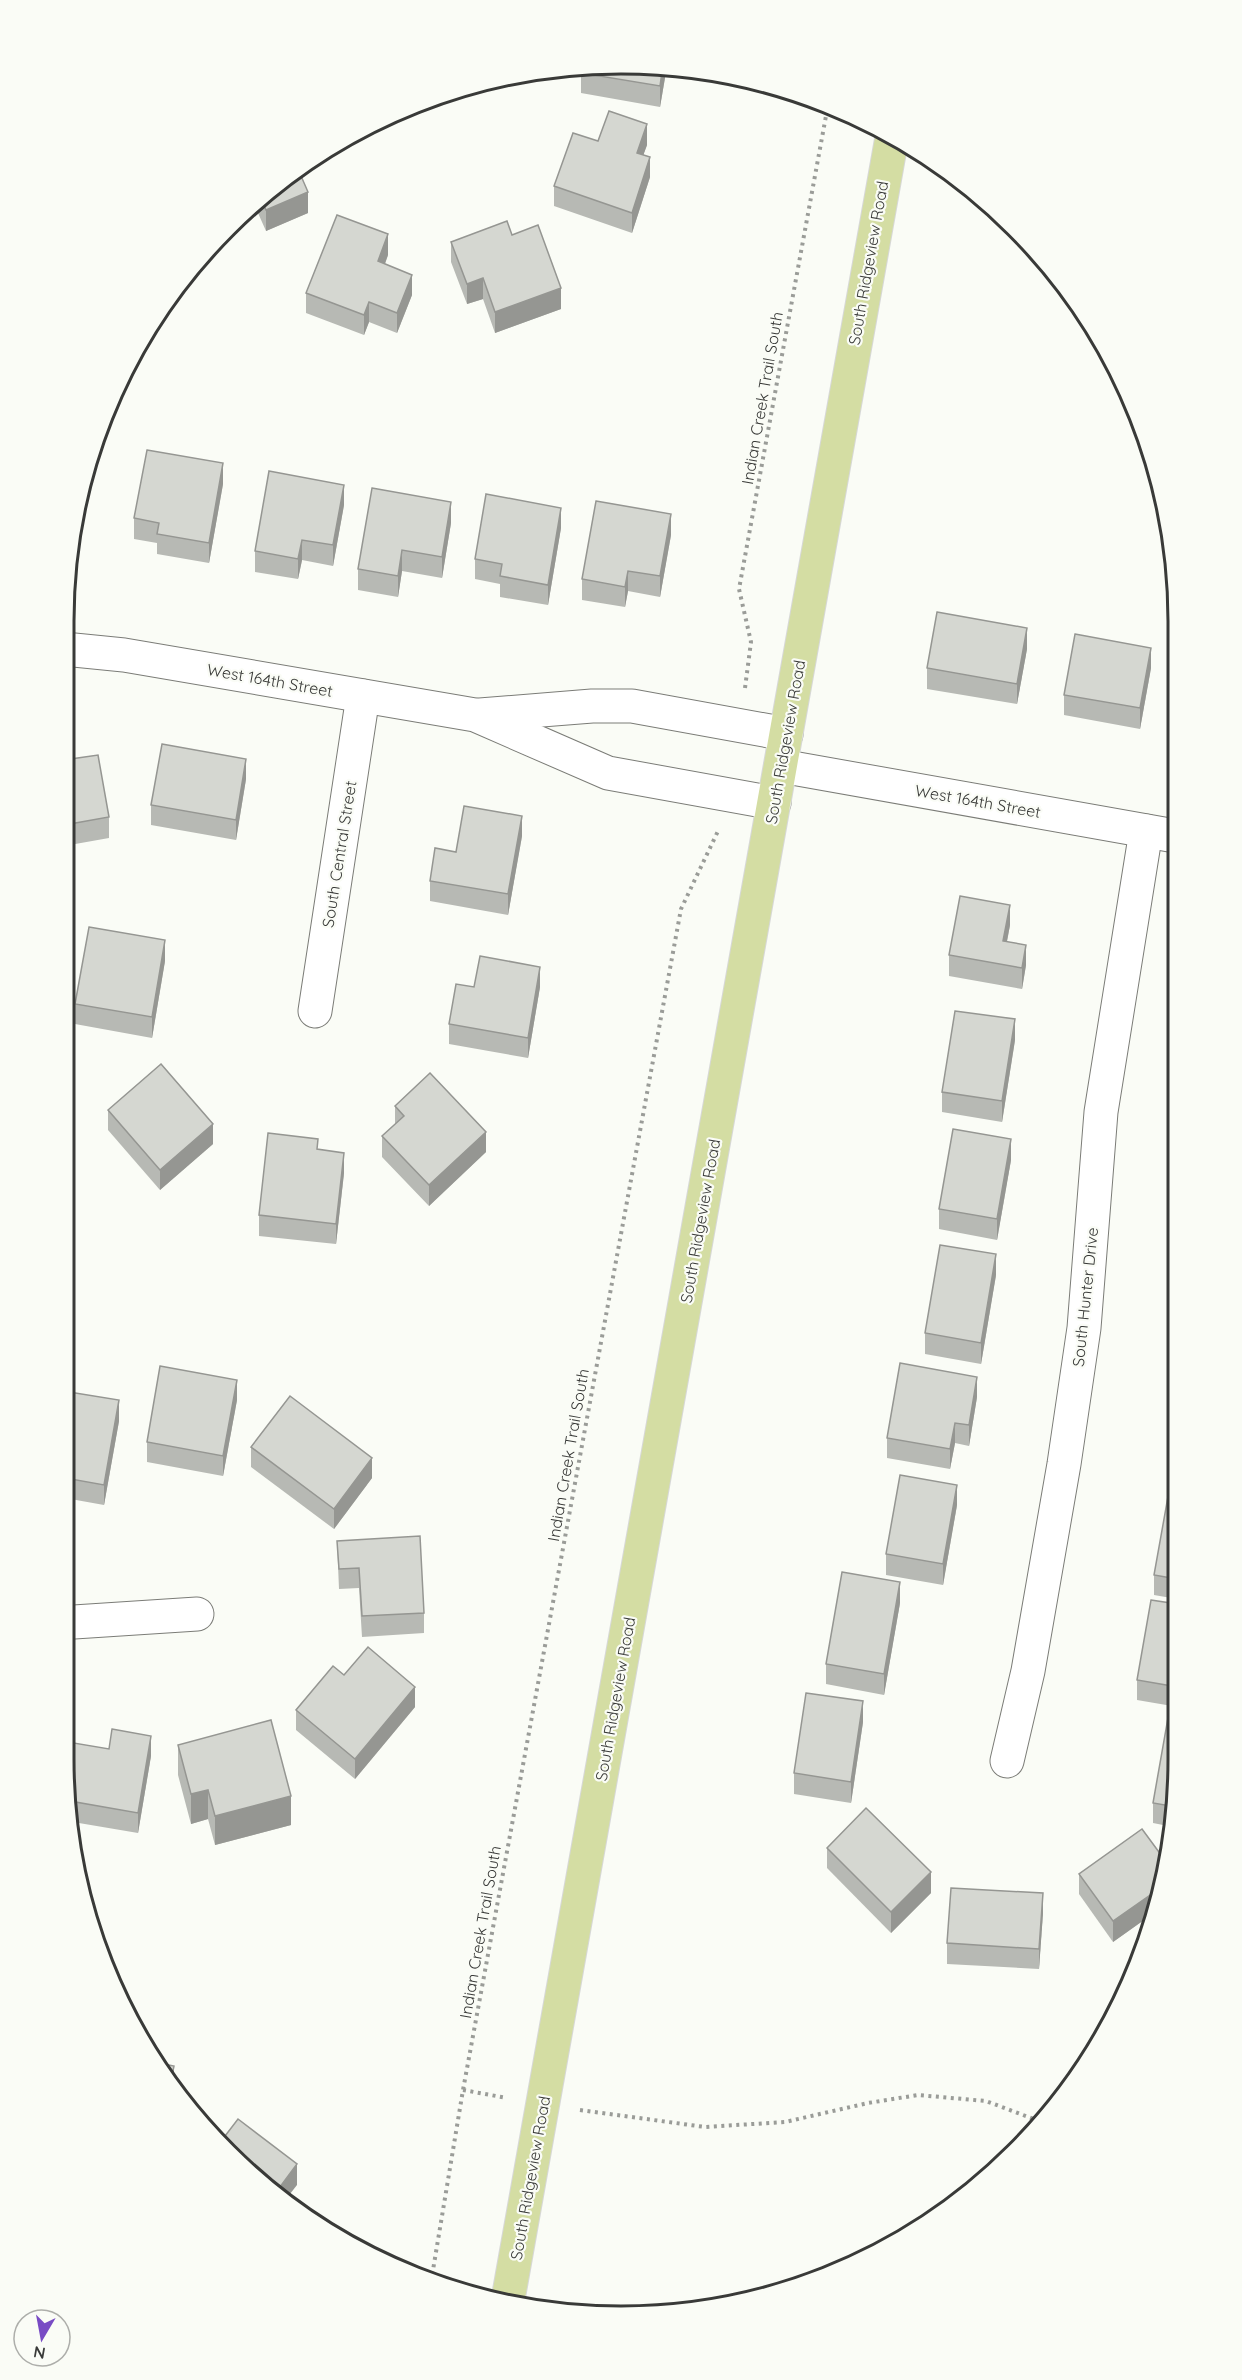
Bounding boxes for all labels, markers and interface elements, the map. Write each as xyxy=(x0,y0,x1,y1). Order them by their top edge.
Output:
street label: South Ridgeview Road xyxy=(844,179,892,347)
street label: Indian Creek Trail South xyxy=(737,310,787,486)
street label: South Ridgeview Road xyxy=(761,658,809,826)
street label: West 164th Street xyxy=(206,659,334,701)
street label: South Central Street xyxy=(318,779,360,929)
street label: West 164th Street xyxy=(914,780,1042,822)
street label: South Ridgeview Road xyxy=(676,1137,724,1305)
street label: South Hunter Drive xyxy=(1068,1226,1102,1368)
street label: Indian Creek Trail South xyxy=(543,1367,593,1543)
street label: South Ridgeview Road xyxy=(591,1615,639,1783)
street label: Indian Creek Trail South xyxy=(455,1844,505,2020)
street label: South Ridgeview Road xyxy=(506,2094,554,2262)
north arrow xyxy=(12,2308,72,2368)
text: N xyxy=(32,2342,47,2364)

